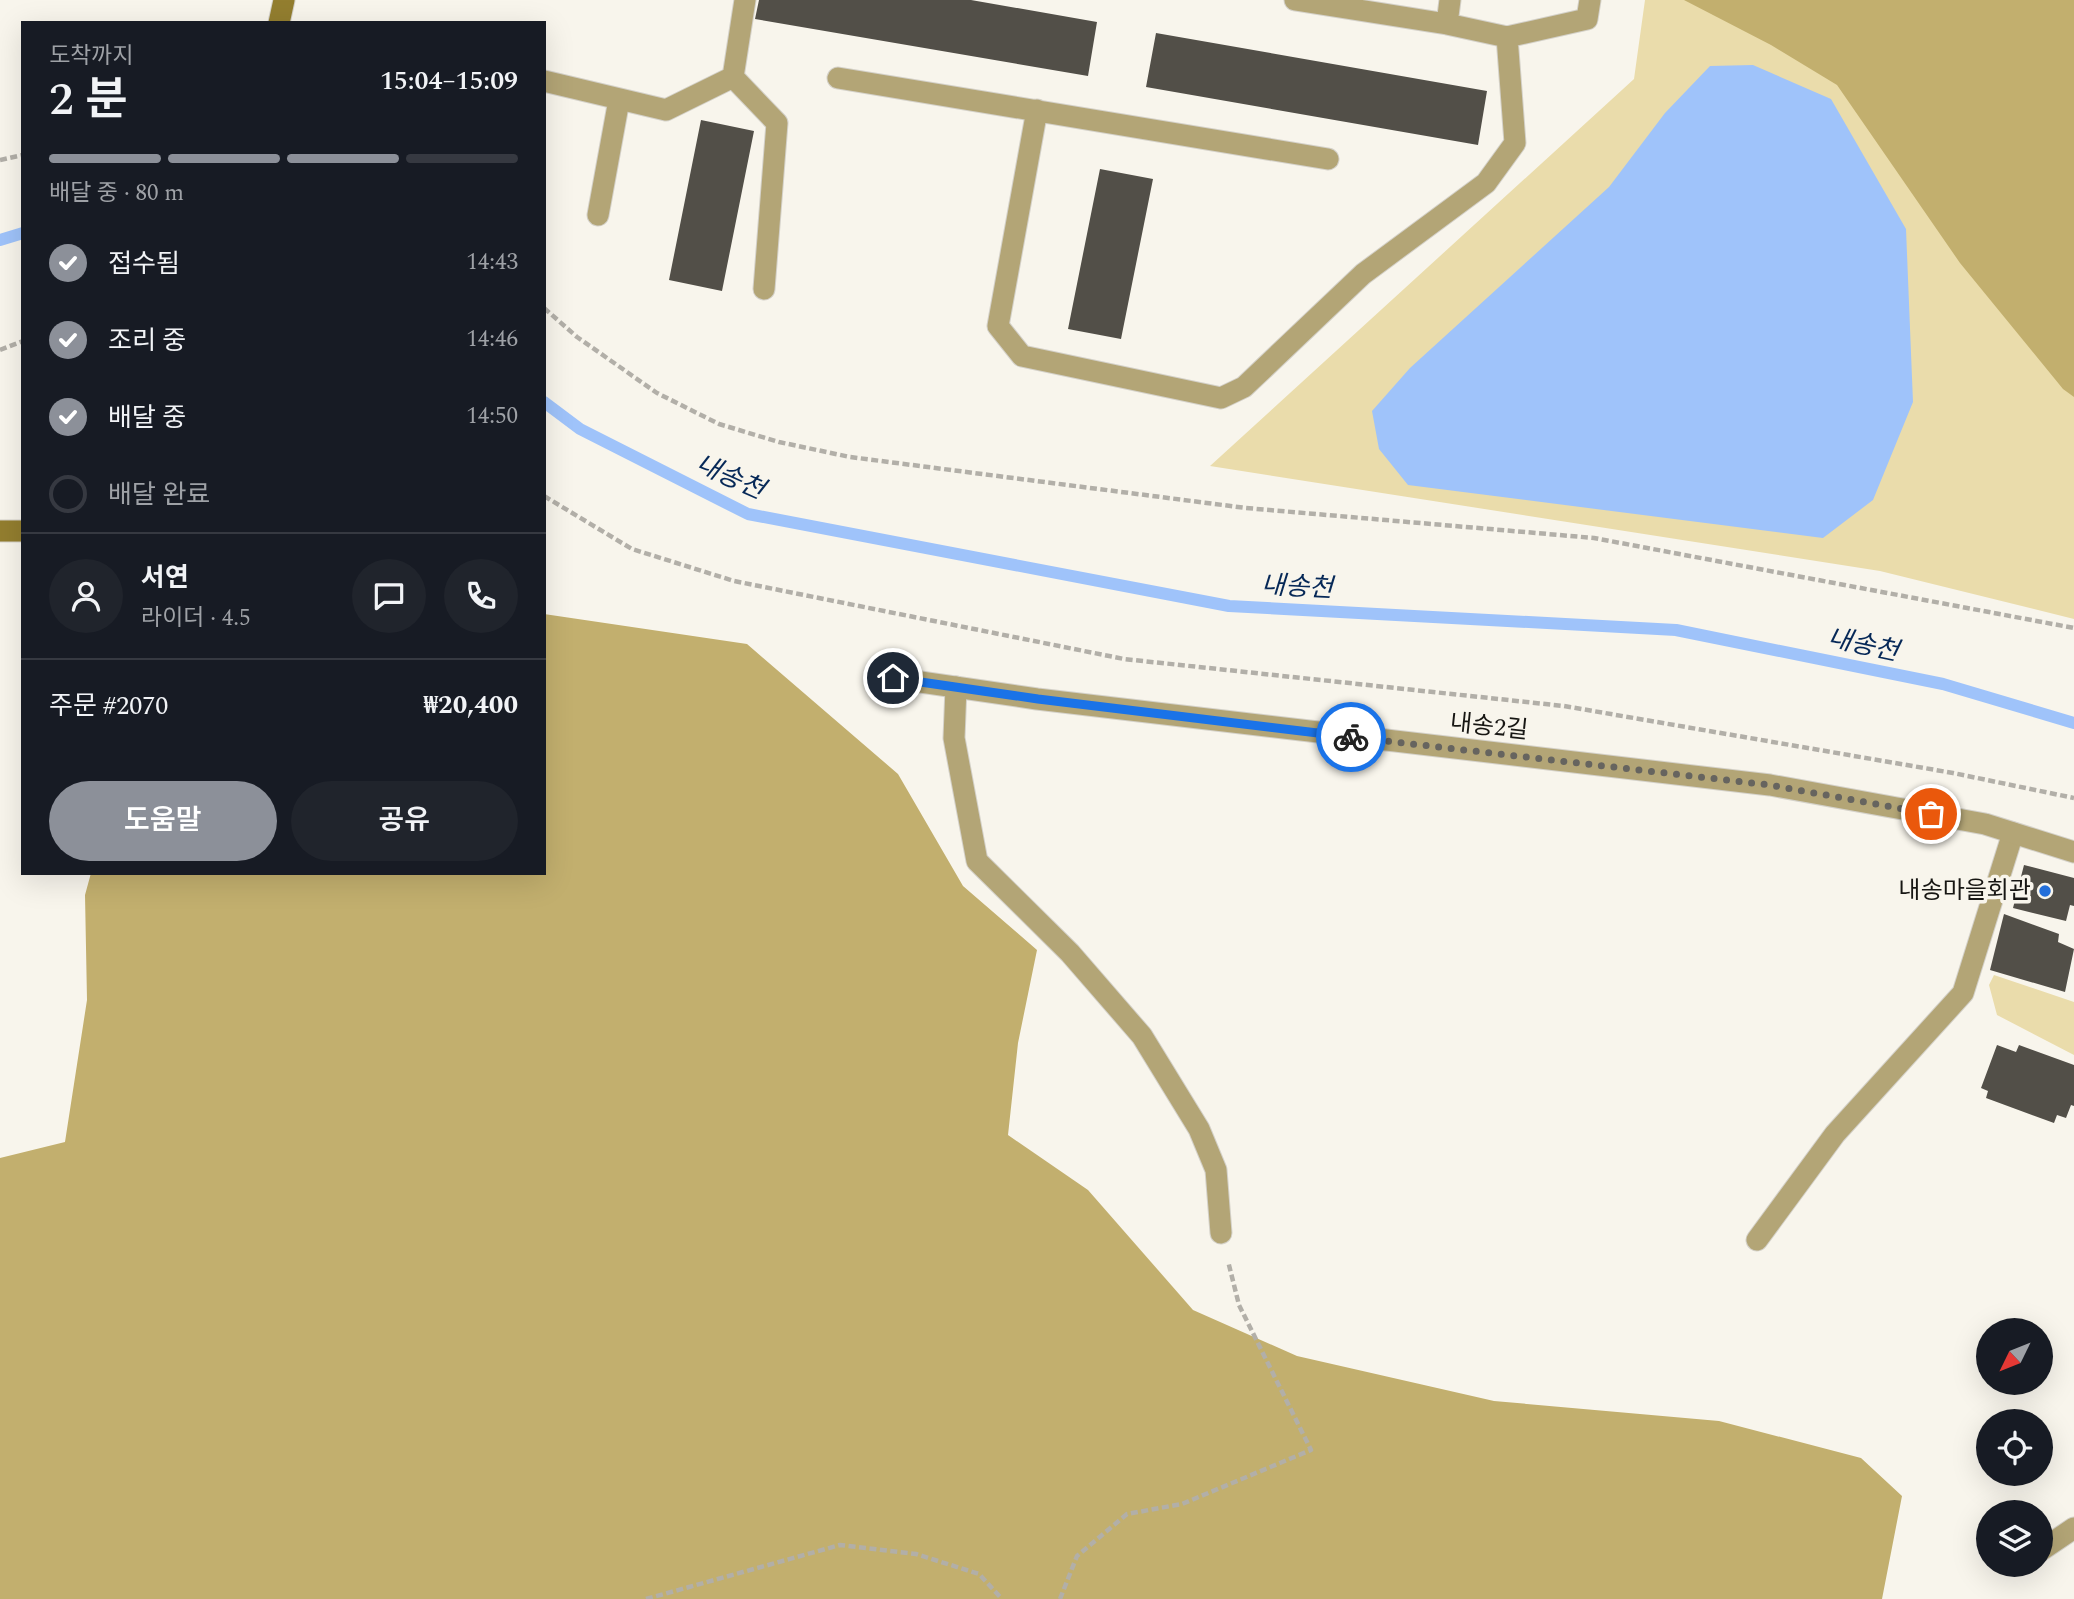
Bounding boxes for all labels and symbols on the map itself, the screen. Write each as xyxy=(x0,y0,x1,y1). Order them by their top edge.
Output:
water label: 내송천 xyxy=(689,444,774,511)
water label: 내송천 xyxy=(1260,565,1337,609)
water label: 내송천 xyxy=(1824,618,1905,673)
pin xyxy=(863,648,923,708)
courier xyxy=(1316,702,1386,772)
street label: 내송2길 xyxy=(1448,705,1530,749)
pin xyxy=(1901,784,1961,844)
place label: 내송마을회관 xyxy=(1899,873,2031,909)
marker: 내송마을회관 xyxy=(2037,883,2053,899)
north arrow xyxy=(1976,1318,2053,1395)

